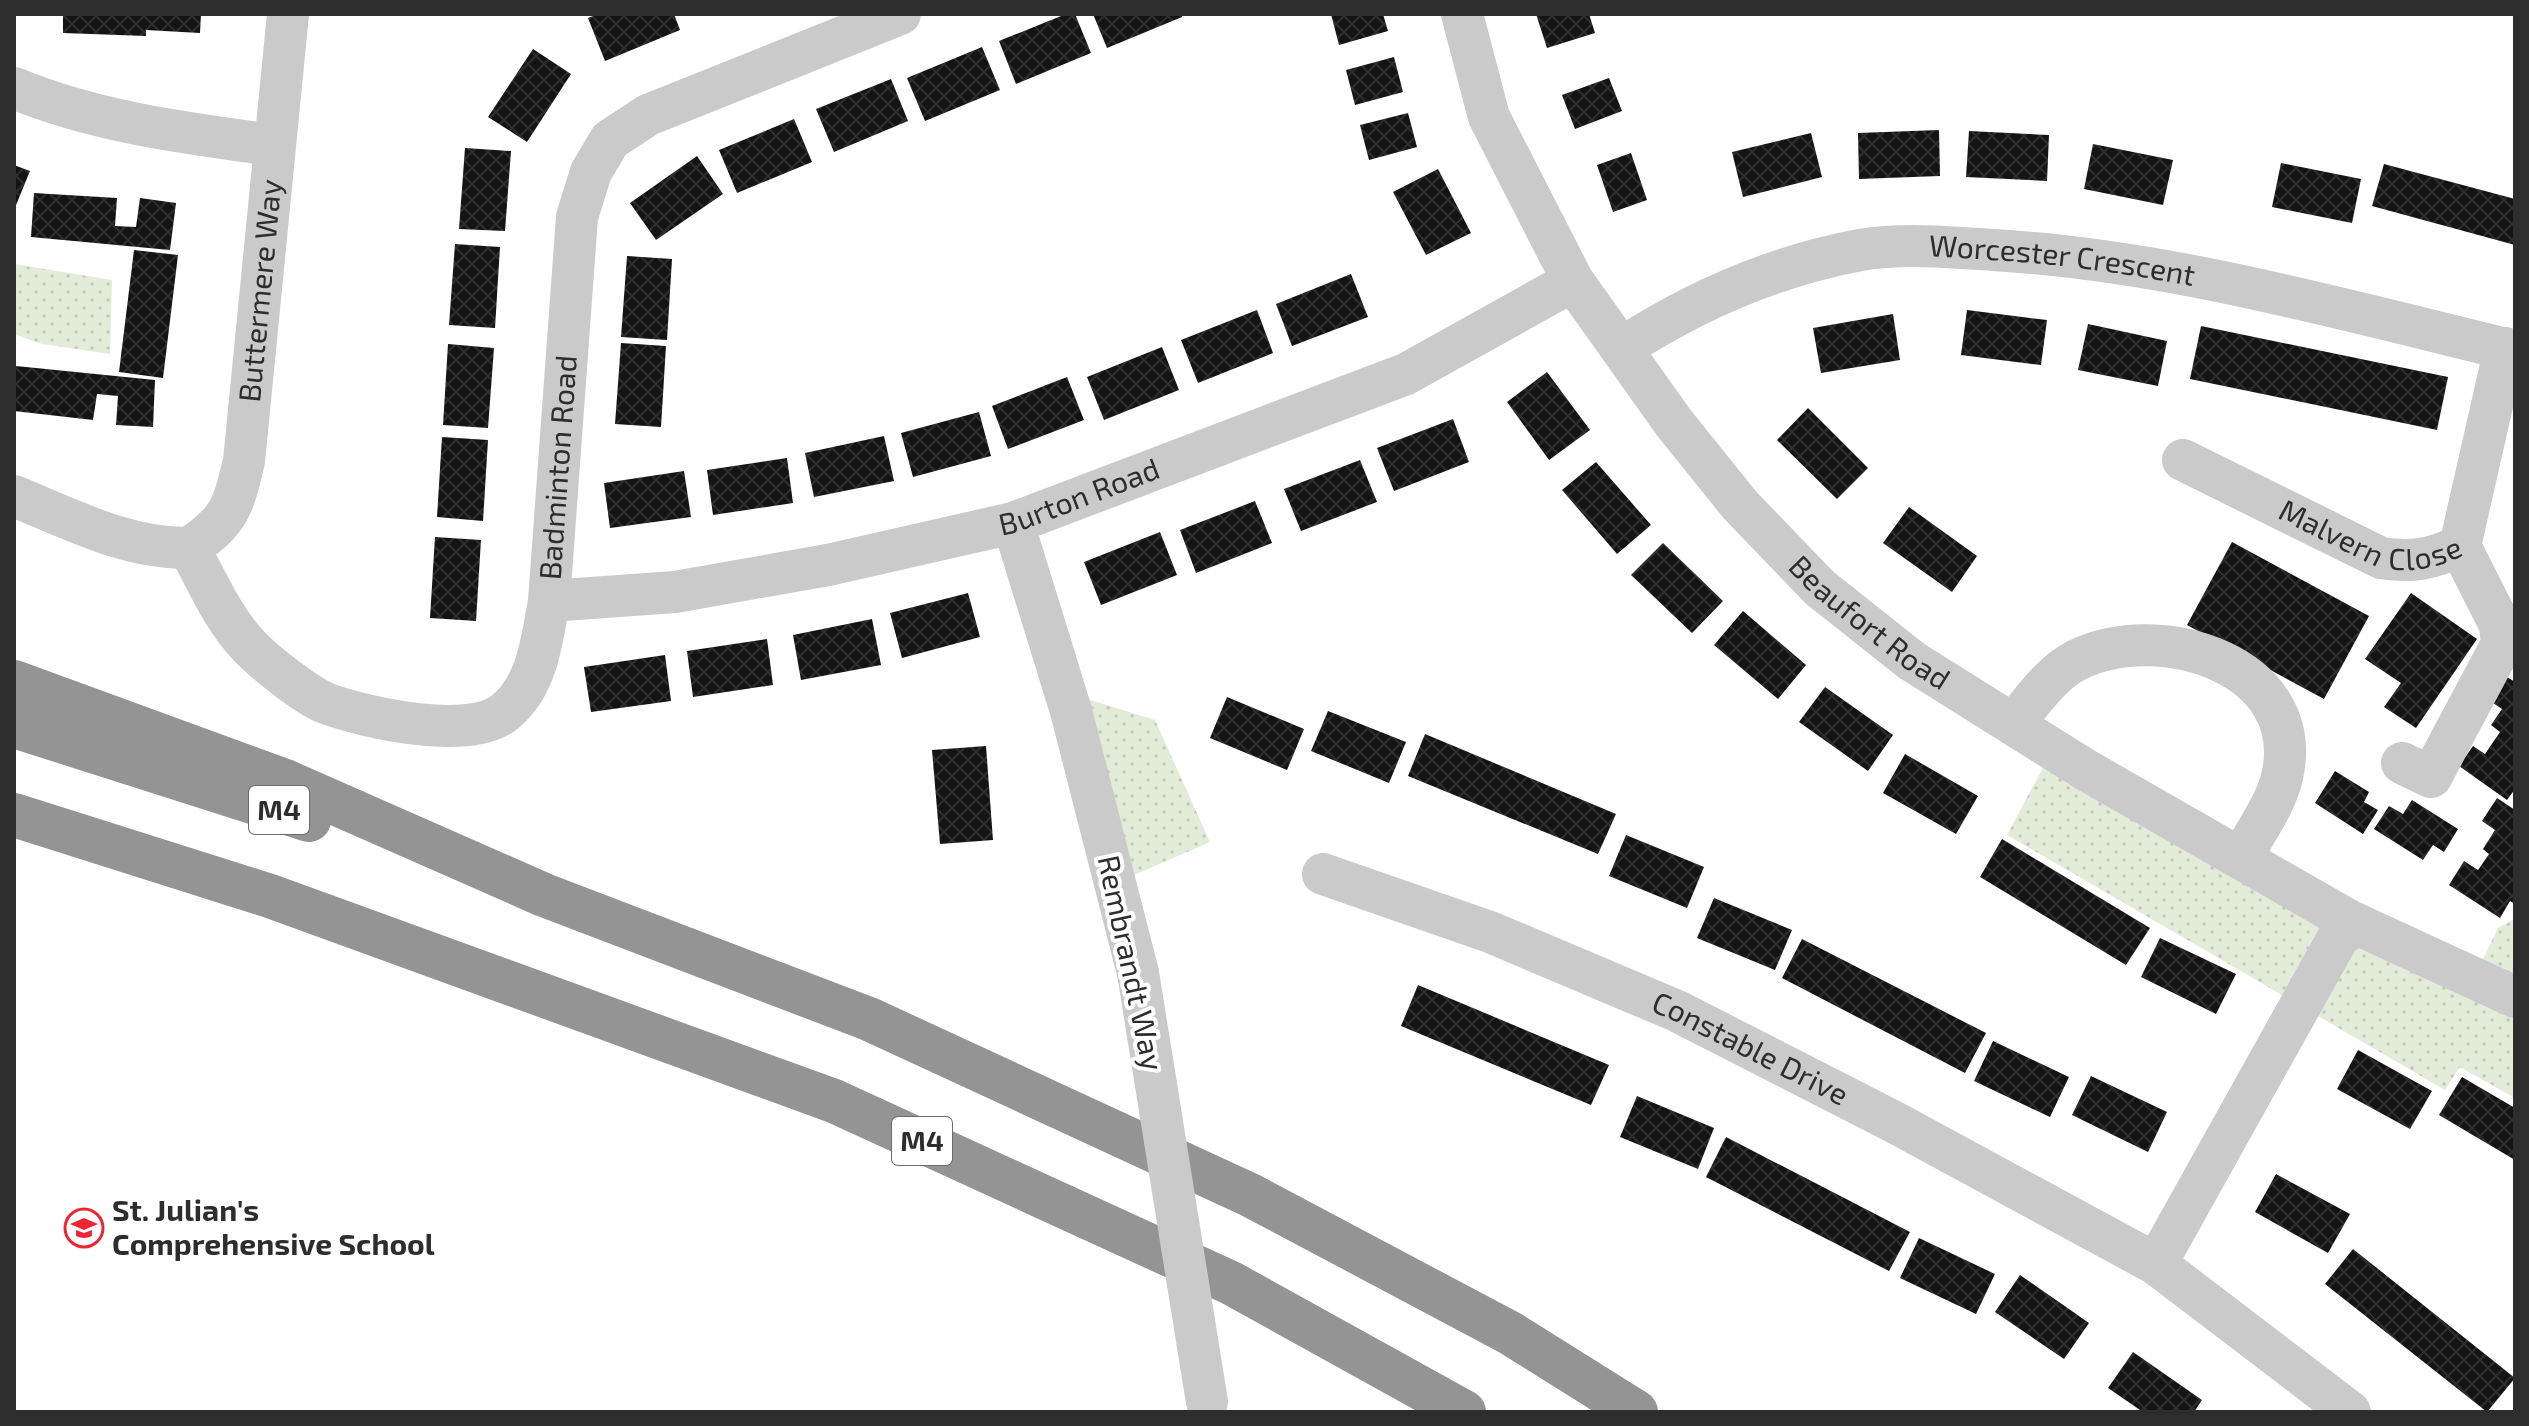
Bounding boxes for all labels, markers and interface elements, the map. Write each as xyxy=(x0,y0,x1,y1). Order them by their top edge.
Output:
street label: Buttermere Way xyxy=(230,177,288,404)
street label: Worcester Crescent xyxy=(1928,226,2198,292)
street label: Badminton Road xyxy=(531,354,583,581)
street label: Burton Road xyxy=(995,449,1164,542)
street label: Malvern Close xyxy=(2274,491,2467,576)
street label: Beaufort Road xyxy=(1782,547,1957,696)
road number: M4 xyxy=(249,786,309,834)
street label: Rembrandt Way xyxy=(1092,852,1172,1074)
street label: Constable Drive xyxy=(1648,983,1855,1112)
road number: M4 xyxy=(892,1117,952,1165)
place label: St. Julian's Comprehensive School xyxy=(112,1191,435,1261)
school or university icon: St. Julian's Comprehensive School xyxy=(63,1207,105,1249)

